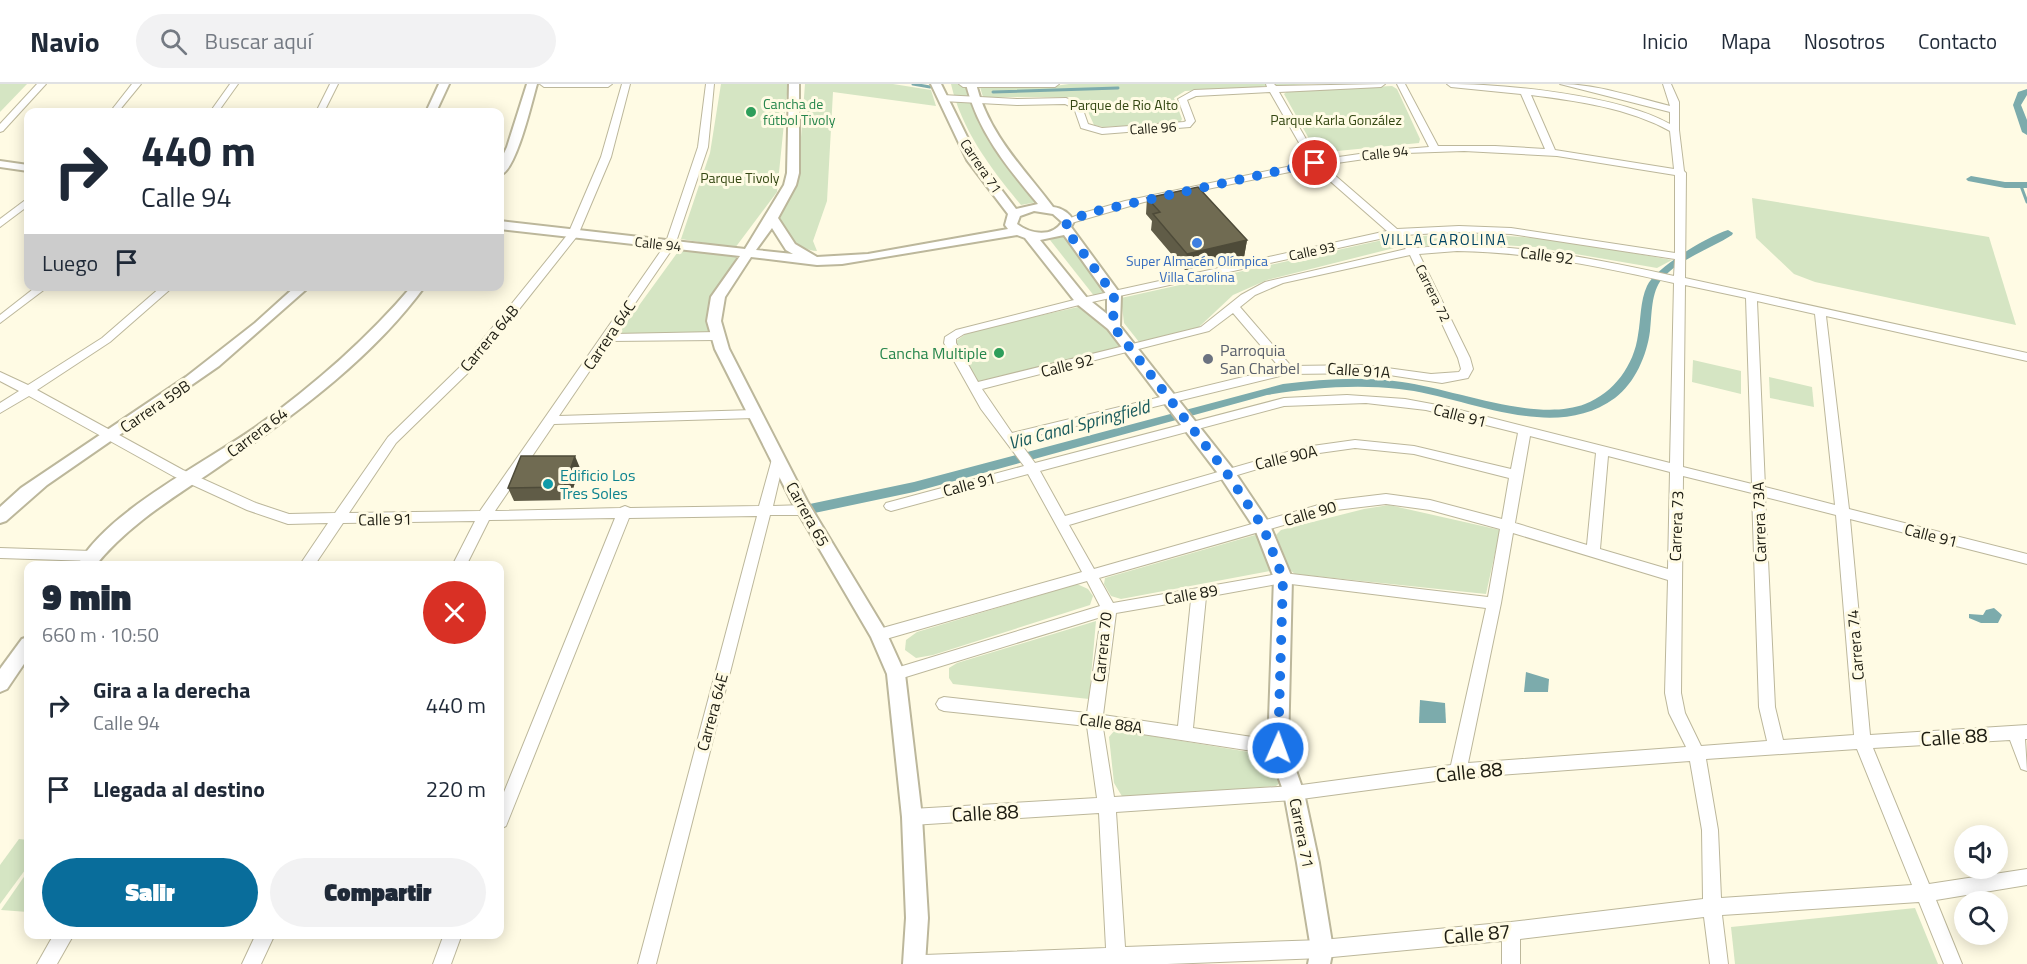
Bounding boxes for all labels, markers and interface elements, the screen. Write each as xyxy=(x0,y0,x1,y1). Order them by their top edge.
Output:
search box xyxy=(136,14,556,68)
text: Navio xyxy=(30,20,100,63)
text: Buscar aquí xyxy=(205,24,312,58)
icon: search xyxy=(157,25,190,58)
text: Inicio xyxy=(1642,25,1688,57)
text: Mapa xyxy=(1721,25,1771,57)
text: Nosotros xyxy=(1804,25,1885,57)
text: Contacto xyxy=(1918,25,1997,57)
place label: Cancha de fútbol Tivoly xyxy=(763,93,836,130)
park label: Parque de Rio Alto xyxy=(1070,94,1178,115)
marker: Cancha de fútbol Tivoly xyxy=(744,105,758,119)
park label: Parque Karla González xyxy=(1270,109,1402,130)
street label: Calle 96 xyxy=(1129,115,1177,140)
text: 440 m xyxy=(141,118,256,182)
icon: right xyxy=(42,132,120,210)
street label: Carrera 71 xyxy=(955,134,1007,197)
pin xyxy=(1289,137,1340,188)
street label: Calle 94 xyxy=(1361,140,1410,165)
icon: arrive xyxy=(1298,146,1331,179)
park label: Parque Tivoly xyxy=(700,167,780,188)
text: Calle 94 xyxy=(141,176,232,217)
district label: VILLA CAROLINA xyxy=(1381,228,1507,251)
street label: Calle 94 xyxy=(634,231,683,256)
street label: Calle 93 xyxy=(1287,235,1337,266)
marker: Super Almacén Olímpica Villa Carolina xyxy=(1190,236,1204,250)
street label: Calle 92 xyxy=(1519,240,1575,270)
text: Luego xyxy=(42,246,98,280)
icon: arrive xyxy=(110,246,143,279)
place label: Super Almacén Olímpica Villa Carolina xyxy=(1126,250,1268,287)
street label: Carrera 72 xyxy=(1410,260,1456,325)
street label: Carrera 64C xyxy=(577,295,641,375)
street label: Carrera 64B xyxy=(454,299,524,377)
place label: Parroquia San Charbel xyxy=(1220,338,1300,380)
place label: Cancha Multiple xyxy=(880,341,987,365)
marker: Cancha Multiple xyxy=(992,346,1006,360)
street label: Calle 92 xyxy=(1038,347,1096,383)
marker: Parroquia San Charbel xyxy=(1201,352,1215,366)
street label: Calle 91A xyxy=(1327,356,1392,384)
street label: Carrera 59B xyxy=(115,373,195,438)
water label: Via Canal Springfield xyxy=(1005,392,1154,456)
street label: Calle 91 xyxy=(1431,397,1489,433)
street label: Carrera 64 xyxy=(222,401,292,463)
street label: Calle 90A xyxy=(1253,438,1320,476)
place label: Edificio Los Tres Soles xyxy=(560,463,635,505)
street label: Calle 91 xyxy=(940,465,998,503)
marker: Edificio Los Tres Soles xyxy=(541,477,555,491)
street label: Carrera 65 xyxy=(780,477,836,551)
street label: Carrera 73A xyxy=(1746,481,1772,563)
street label: Carrera 73 xyxy=(1663,490,1689,562)
street label: Calle 90 xyxy=(1281,494,1339,532)
street label: Calle 91 xyxy=(358,507,412,531)
street label: Calle 91 xyxy=(1902,517,1960,553)
text: 9 min xyxy=(42,569,131,624)
street label: Calle 89 xyxy=(1163,578,1220,610)
button: close xyxy=(423,581,486,644)
street label: Carrera 74 xyxy=(1840,609,1870,681)
street label: Carrera 70 xyxy=(1086,611,1118,683)
text: 660 m · 10:50 xyxy=(42,619,159,650)
street label: Carrera 64E xyxy=(690,670,734,754)
text: Gira a la derecha xyxy=(93,673,250,707)
text: 440 m xyxy=(426,688,486,722)
icon: right xyxy=(42,689,75,722)
text: Calle 94 xyxy=(93,707,160,738)
street label: Calle 88A xyxy=(1078,707,1144,739)
position arrow xyxy=(1246,716,1310,780)
street label: Calle 88 xyxy=(1919,719,1988,754)
street label: Calle 88 xyxy=(1434,753,1504,790)
text: Llegada al destino xyxy=(93,772,265,806)
text: 220 m xyxy=(426,772,486,806)
icon: arrive xyxy=(42,773,75,806)
street label: Calle 88 xyxy=(951,795,1019,830)
street label: Carrera 71 xyxy=(1283,796,1321,870)
map controls xyxy=(1954,825,2008,945)
button: sound xyxy=(1954,825,2008,879)
button: Salir xyxy=(42,858,258,927)
button: Compartir xyxy=(270,858,486,927)
button: search xyxy=(1954,891,2008,945)
street label: Calle 87 xyxy=(1442,915,1512,952)

